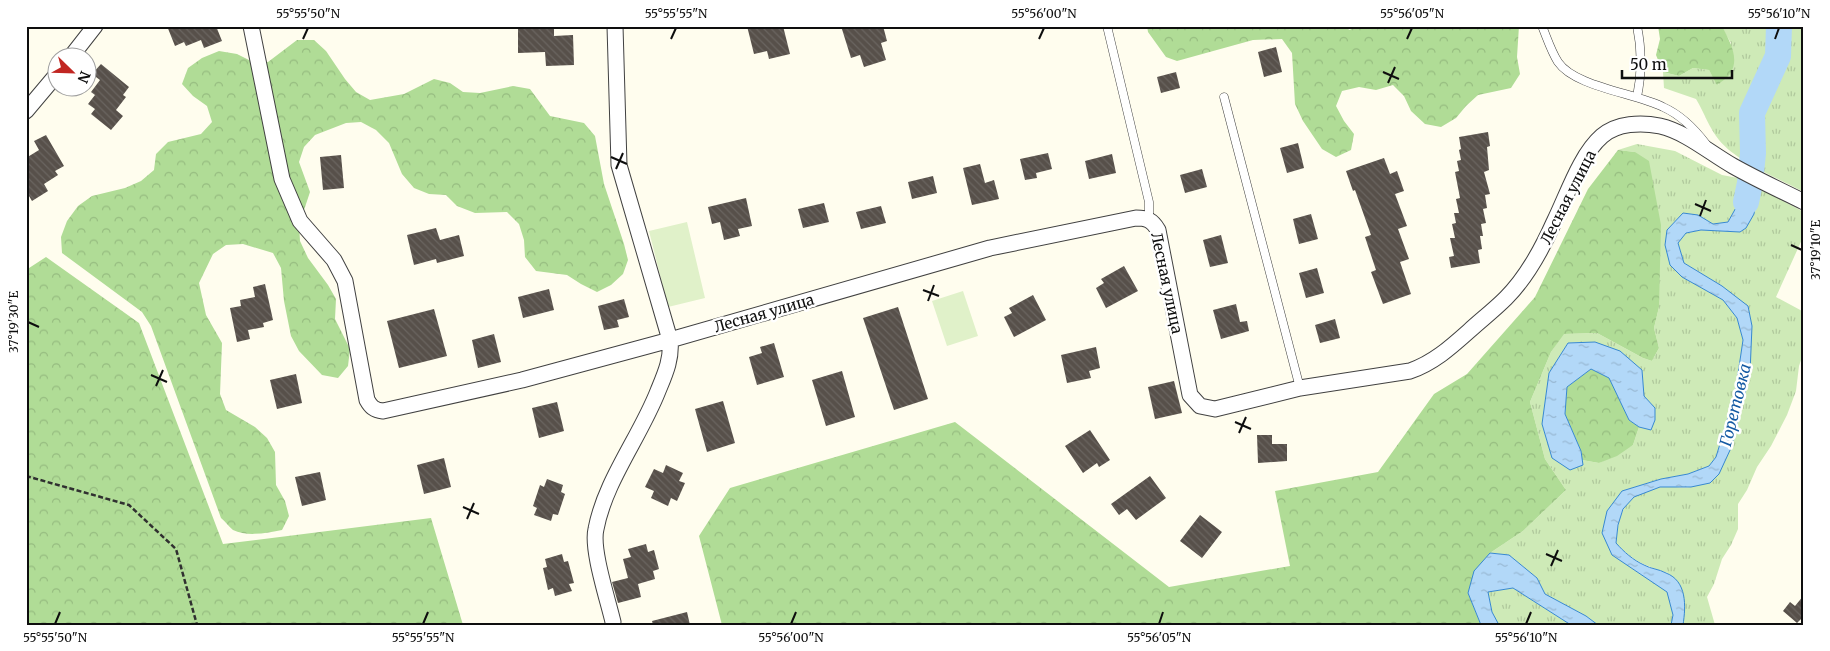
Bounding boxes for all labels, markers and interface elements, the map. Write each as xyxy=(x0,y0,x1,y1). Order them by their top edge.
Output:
text: 55°55'50"N xyxy=(276,6,341,21)
text: 55°55'55"N xyxy=(645,6,708,21)
text: 55°56'00"N xyxy=(1011,6,1077,21)
text: 55°56'05"N xyxy=(1380,6,1445,21)
text: 55°56'10"N xyxy=(1748,6,1811,21)
north arrow xyxy=(48,48,98,98)
scale bar xyxy=(1622,48,1732,80)
text: 50 m xyxy=(1630,55,1667,74)
text: N xyxy=(74,68,94,86)
street label: Лесная улица xyxy=(1536,147,1600,247)
text: 37°19'10"E xyxy=(1808,220,1823,280)
street label: Лесная улица xyxy=(1147,231,1187,335)
street label: Лесная улица xyxy=(712,290,816,336)
text: 37°19'30"E xyxy=(6,291,21,353)
water label: Горетовка xyxy=(1715,361,1755,449)
text: 55°55'50"N xyxy=(23,630,88,645)
text: 55°55'55"N xyxy=(392,630,455,645)
text: 55°56'00"N xyxy=(758,630,824,645)
text: 55°56'05"N xyxy=(1127,630,1192,645)
text: 55°56'10"N xyxy=(1495,630,1558,645)

